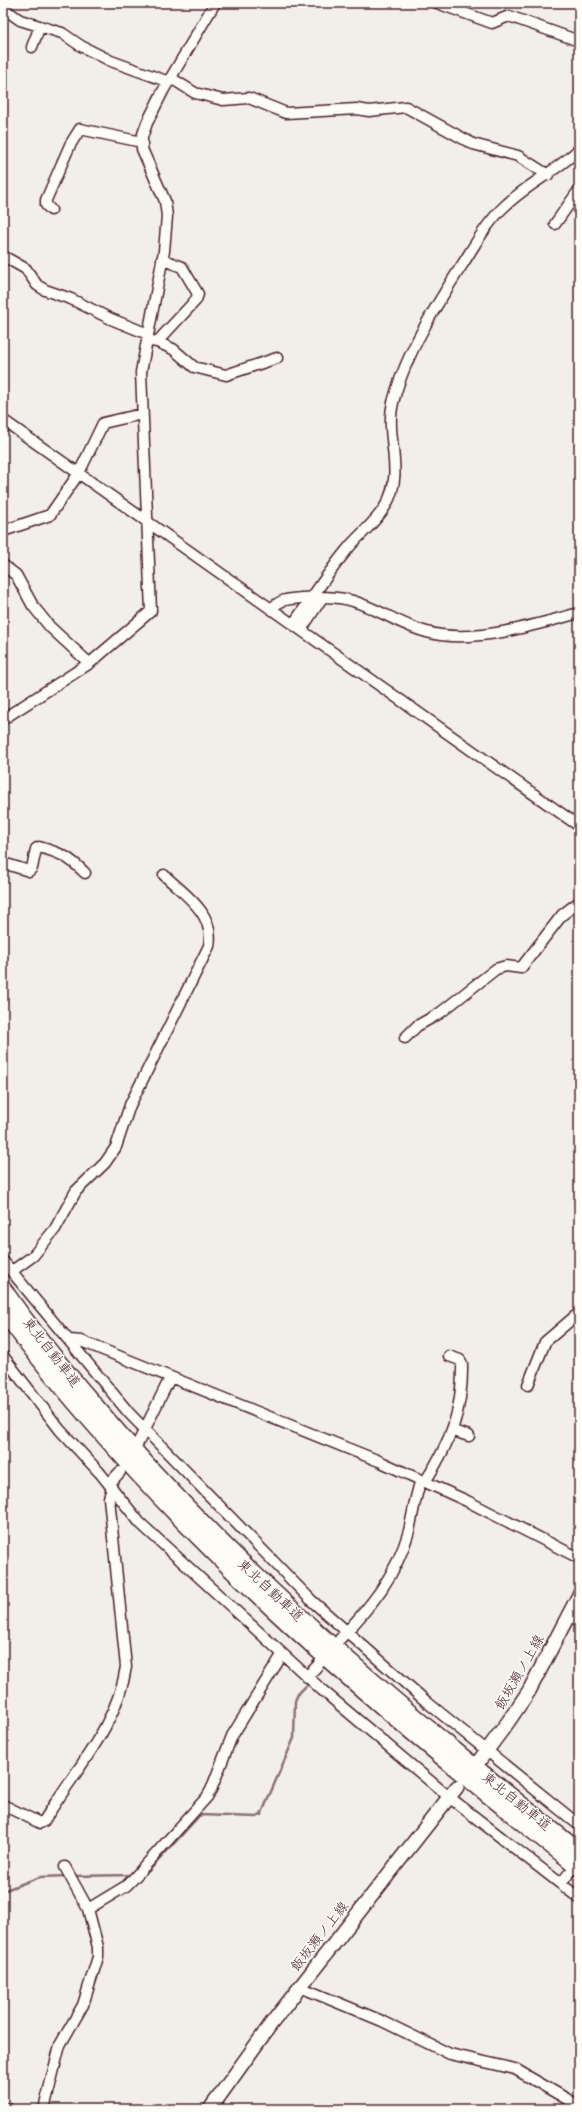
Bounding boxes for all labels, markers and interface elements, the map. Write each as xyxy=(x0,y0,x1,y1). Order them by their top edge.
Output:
street label: 東北自動車道 xyxy=(19,1314,84,1391)
street label: 東北自動車道 xyxy=(234,1556,307,1625)
street label: 飯坂瀬ノ上線 xyxy=(491,1632,548,1713)
street label: 東北自動車道 xyxy=(479,1768,555,1834)
street label: 飯坂瀬ノ上線 xyxy=(287,1898,352,1975)

